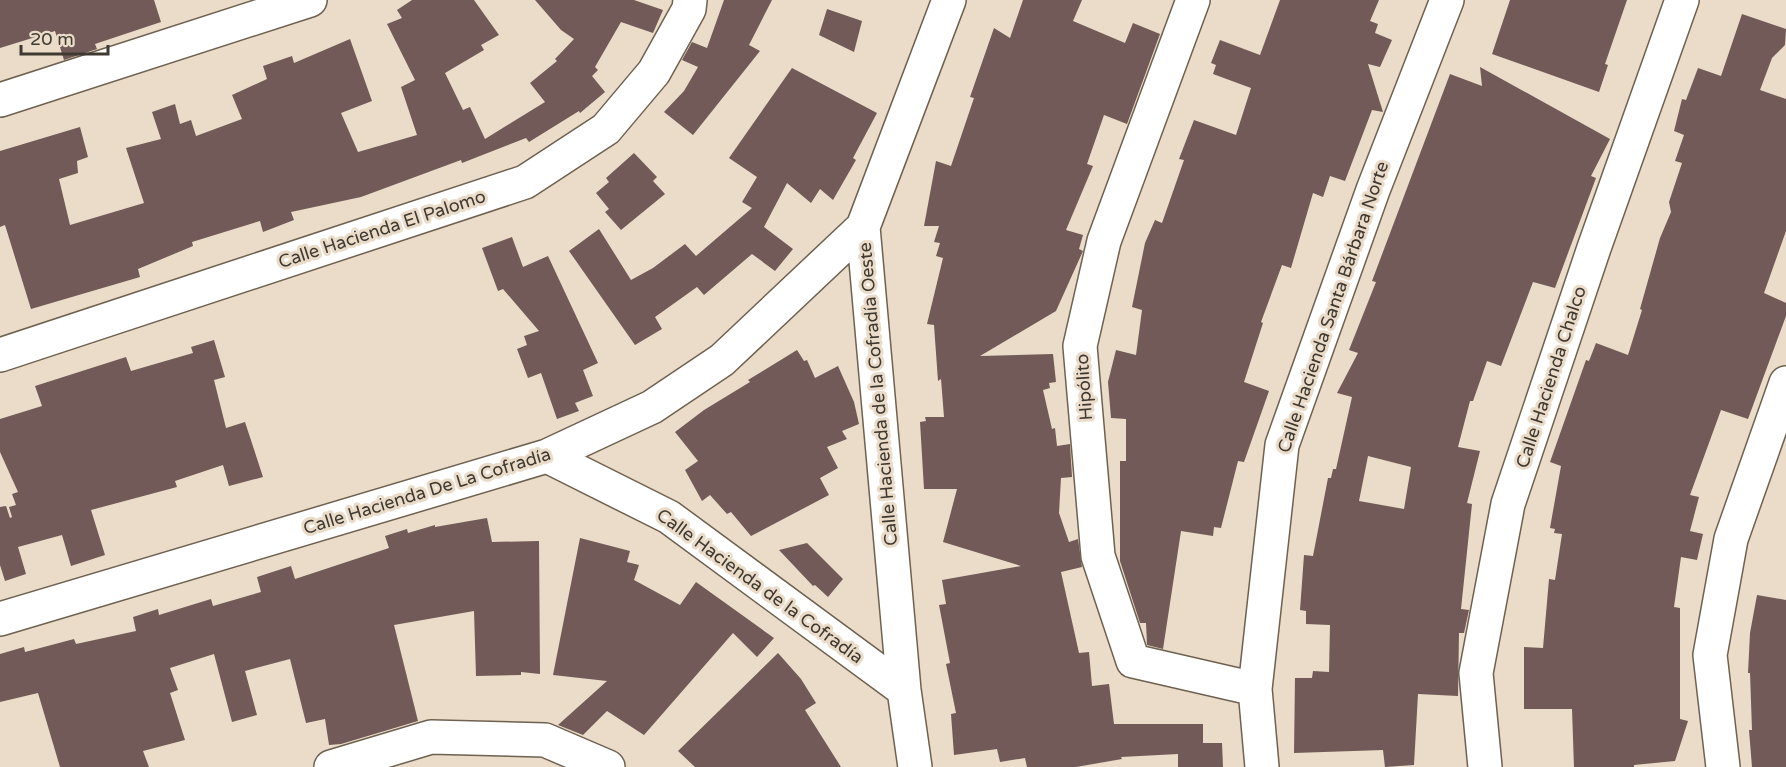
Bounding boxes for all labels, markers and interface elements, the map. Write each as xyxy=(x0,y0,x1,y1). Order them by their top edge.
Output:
scale bar xyxy=(21,18,108,56)
text: 20 m xyxy=(30,28,74,50)
street label: Calle Hacienda Santa Bárbara Norte xyxy=(1273,158,1393,456)
street label: Calle Hacienda El Palomo xyxy=(275,185,489,273)
street label: Calle Hacienda de la Cofradía Oeste xyxy=(854,241,902,547)
street label: Calle Hacienda Chalco xyxy=(1511,283,1591,471)
street label: Hipólito xyxy=(1071,353,1097,421)
street label: Calle Hacienda De La Cofradía xyxy=(301,443,553,539)
street label: Calle Hacienda de la Cofradía xyxy=(652,504,868,668)

